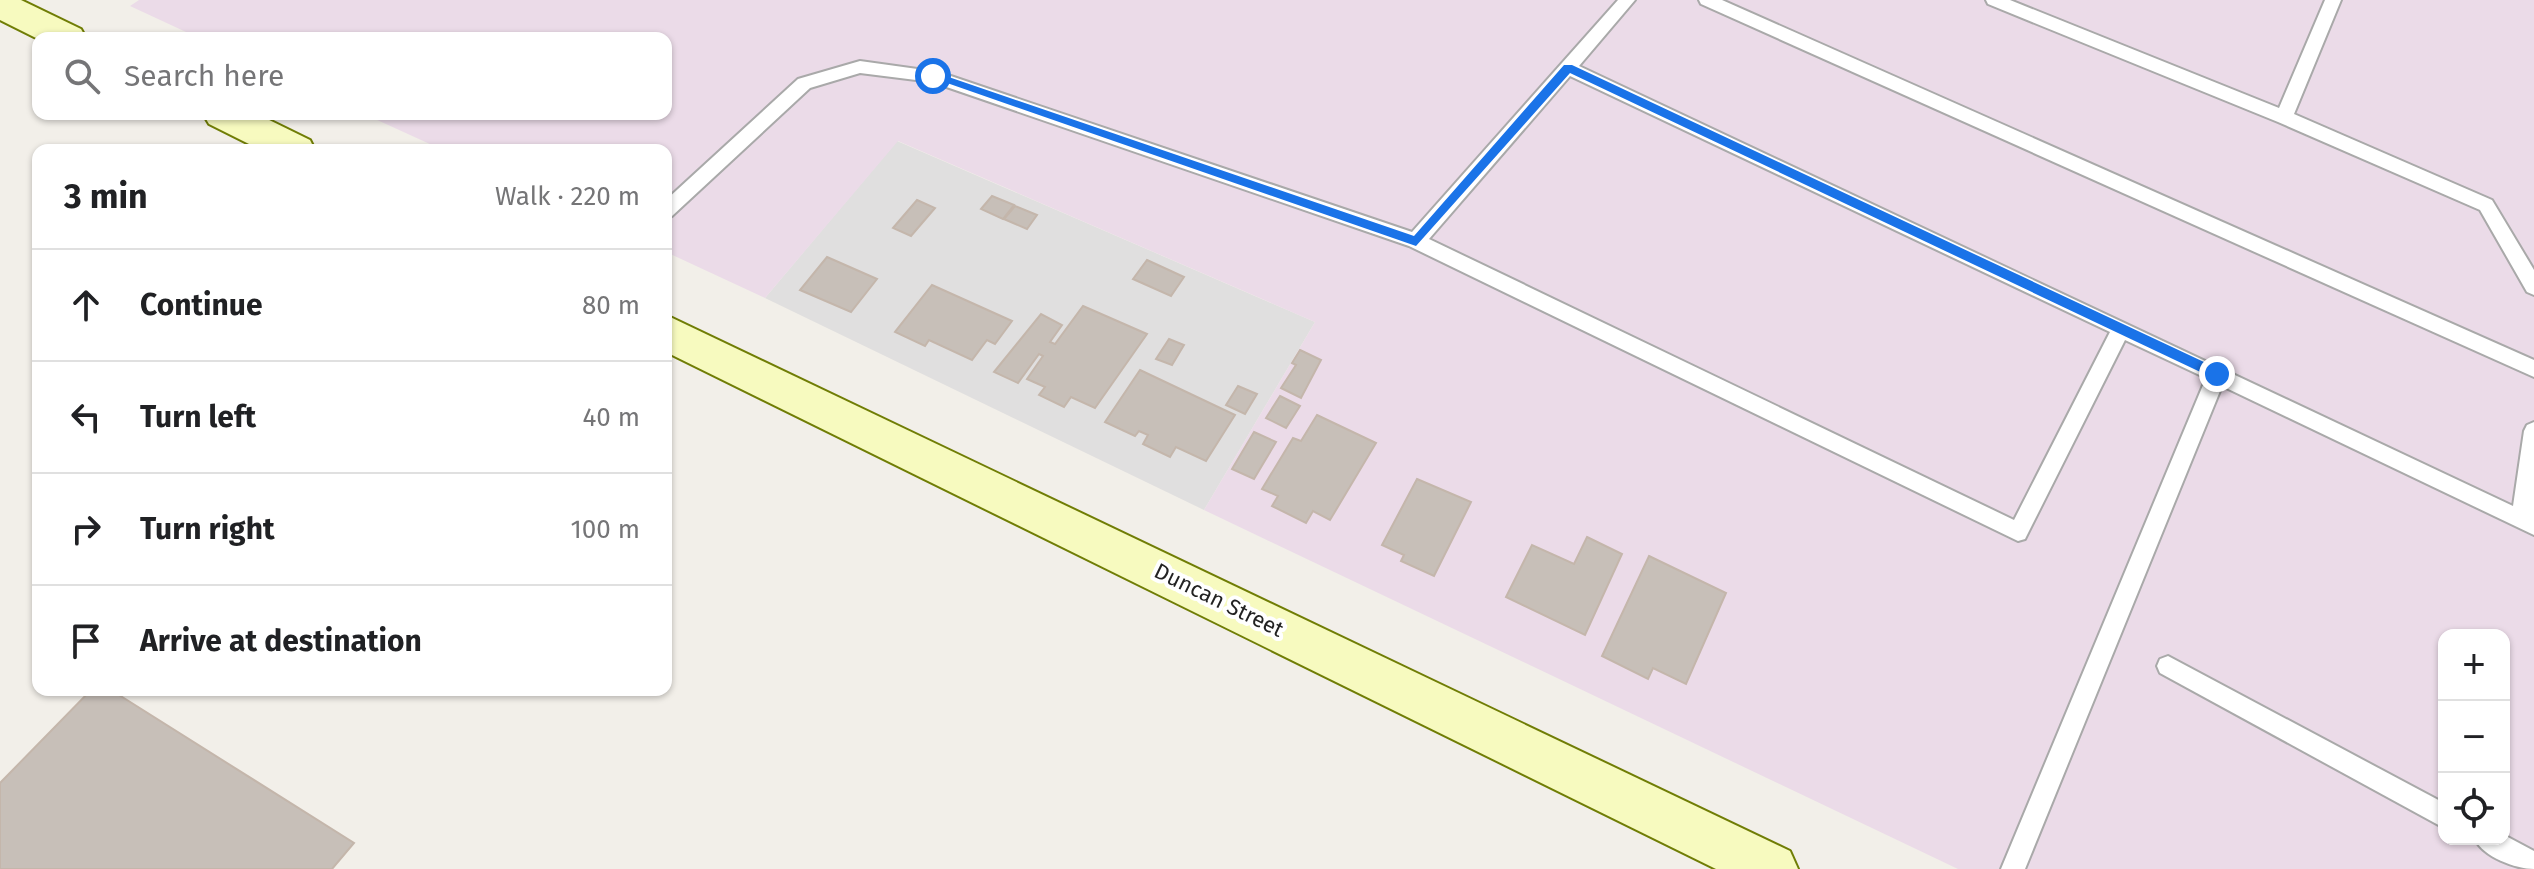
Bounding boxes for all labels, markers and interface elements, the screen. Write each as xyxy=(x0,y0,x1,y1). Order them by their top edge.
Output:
search box xyxy=(32,32,672,120)
icon: search xyxy=(60,54,104,98)
text: Search here xyxy=(124,58,284,94)
route start xyxy=(915,58,951,94)
text: 3 min xyxy=(64,176,148,217)
text: Walk · 220 m xyxy=(495,181,640,212)
icon: ahead xyxy=(64,283,108,327)
text: Continue xyxy=(140,287,263,323)
text: 80 m xyxy=(582,290,640,321)
route end xyxy=(2199,356,2235,392)
icon: left xyxy=(64,395,108,439)
text: Turn left xyxy=(140,399,256,435)
text: 40 m xyxy=(582,402,640,433)
icon: right xyxy=(64,507,108,551)
text: Turn right xyxy=(140,511,275,547)
text: 100 m xyxy=(571,514,640,545)
street label: Duncan Street xyxy=(1150,557,1288,643)
icon: arrive xyxy=(64,619,108,663)
text: Arrive at destination xyxy=(140,623,422,659)
map controls xyxy=(2438,629,2510,845)
button: + xyxy=(2438,629,2510,701)
button: − xyxy=(2438,701,2510,773)
button: locate xyxy=(2438,773,2510,845)

